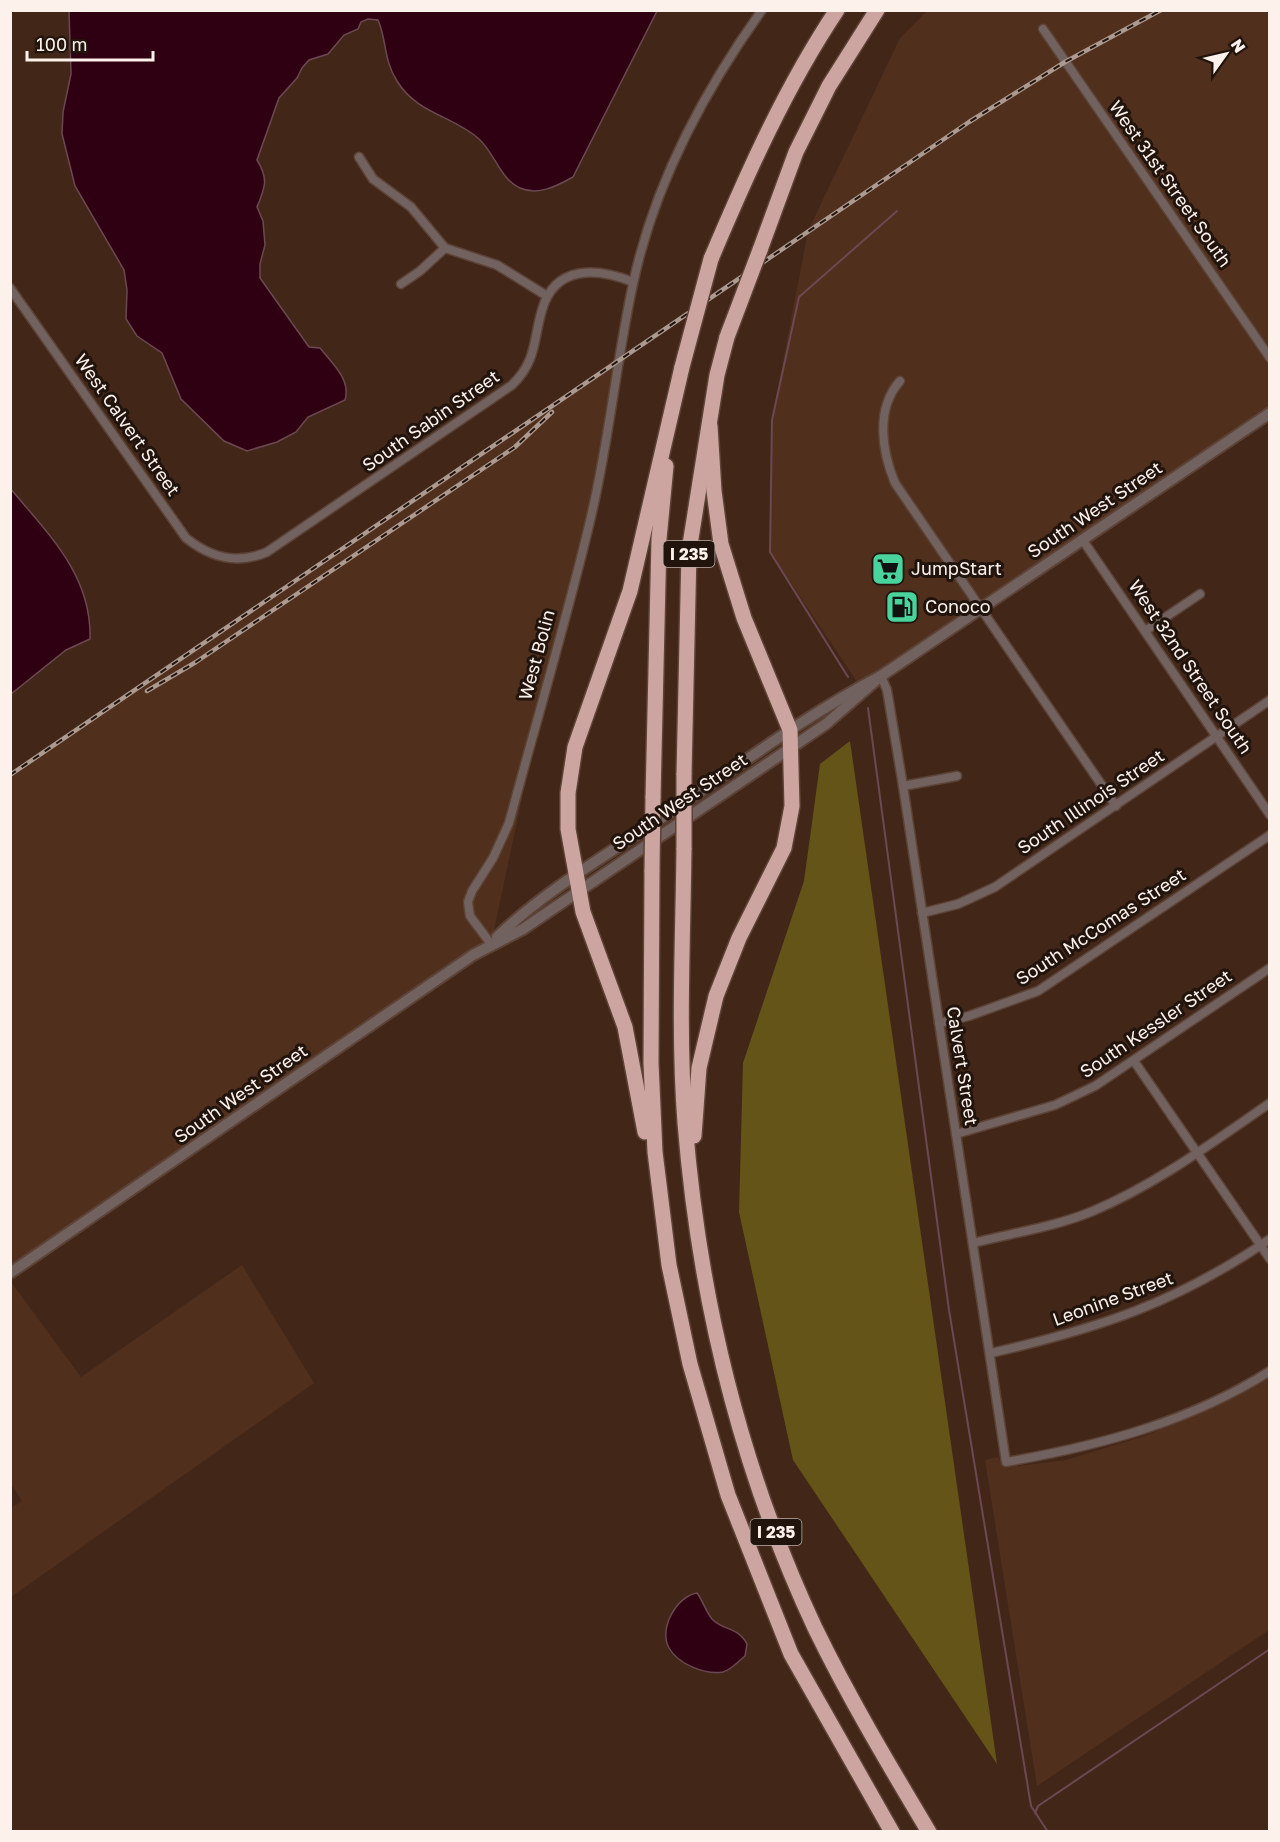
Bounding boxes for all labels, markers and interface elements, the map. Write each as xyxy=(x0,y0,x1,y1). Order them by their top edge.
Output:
scale bar xyxy=(27,24,153,62)
north arrow xyxy=(1196,24,1256,84)
text: 100 m xyxy=(36,33,87,55)
text: N xyxy=(1227,35,1250,56)
street label: West 31st Street South xyxy=(1105,96,1237,271)
street label: West Calvert Street xyxy=(70,349,185,500)
street label: South Sabin Street xyxy=(358,365,503,476)
street label: South West Street xyxy=(1023,456,1166,562)
road number: I 235 xyxy=(664,541,714,567)
supermarket icon: JumpStart xyxy=(870,551,906,587)
place label: JumpStart xyxy=(911,557,1002,579)
street label: West 32nd Street South xyxy=(1124,575,1257,758)
fuel station icon: Conoco xyxy=(884,589,920,625)
place label: Conoco xyxy=(925,595,991,617)
street label: West Bolin xyxy=(513,607,559,702)
street label: South Illinois Street xyxy=(1013,744,1168,858)
street label: South West Street xyxy=(608,748,751,854)
street label: South McComas Street xyxy=(1012,863,1189,989)
street label: South Kessler Street xyxy=(1075,964,1236,1082)
street label: Calvert Street xyxy=(943,1005,983,1127)
street label: South West Street xyxy=(170,1039,311,1147)
street label: Leonine Street xyxy=(1049,1266,1176,1330)
road number: I 235 xyxy=(750,1519,802,1545)

